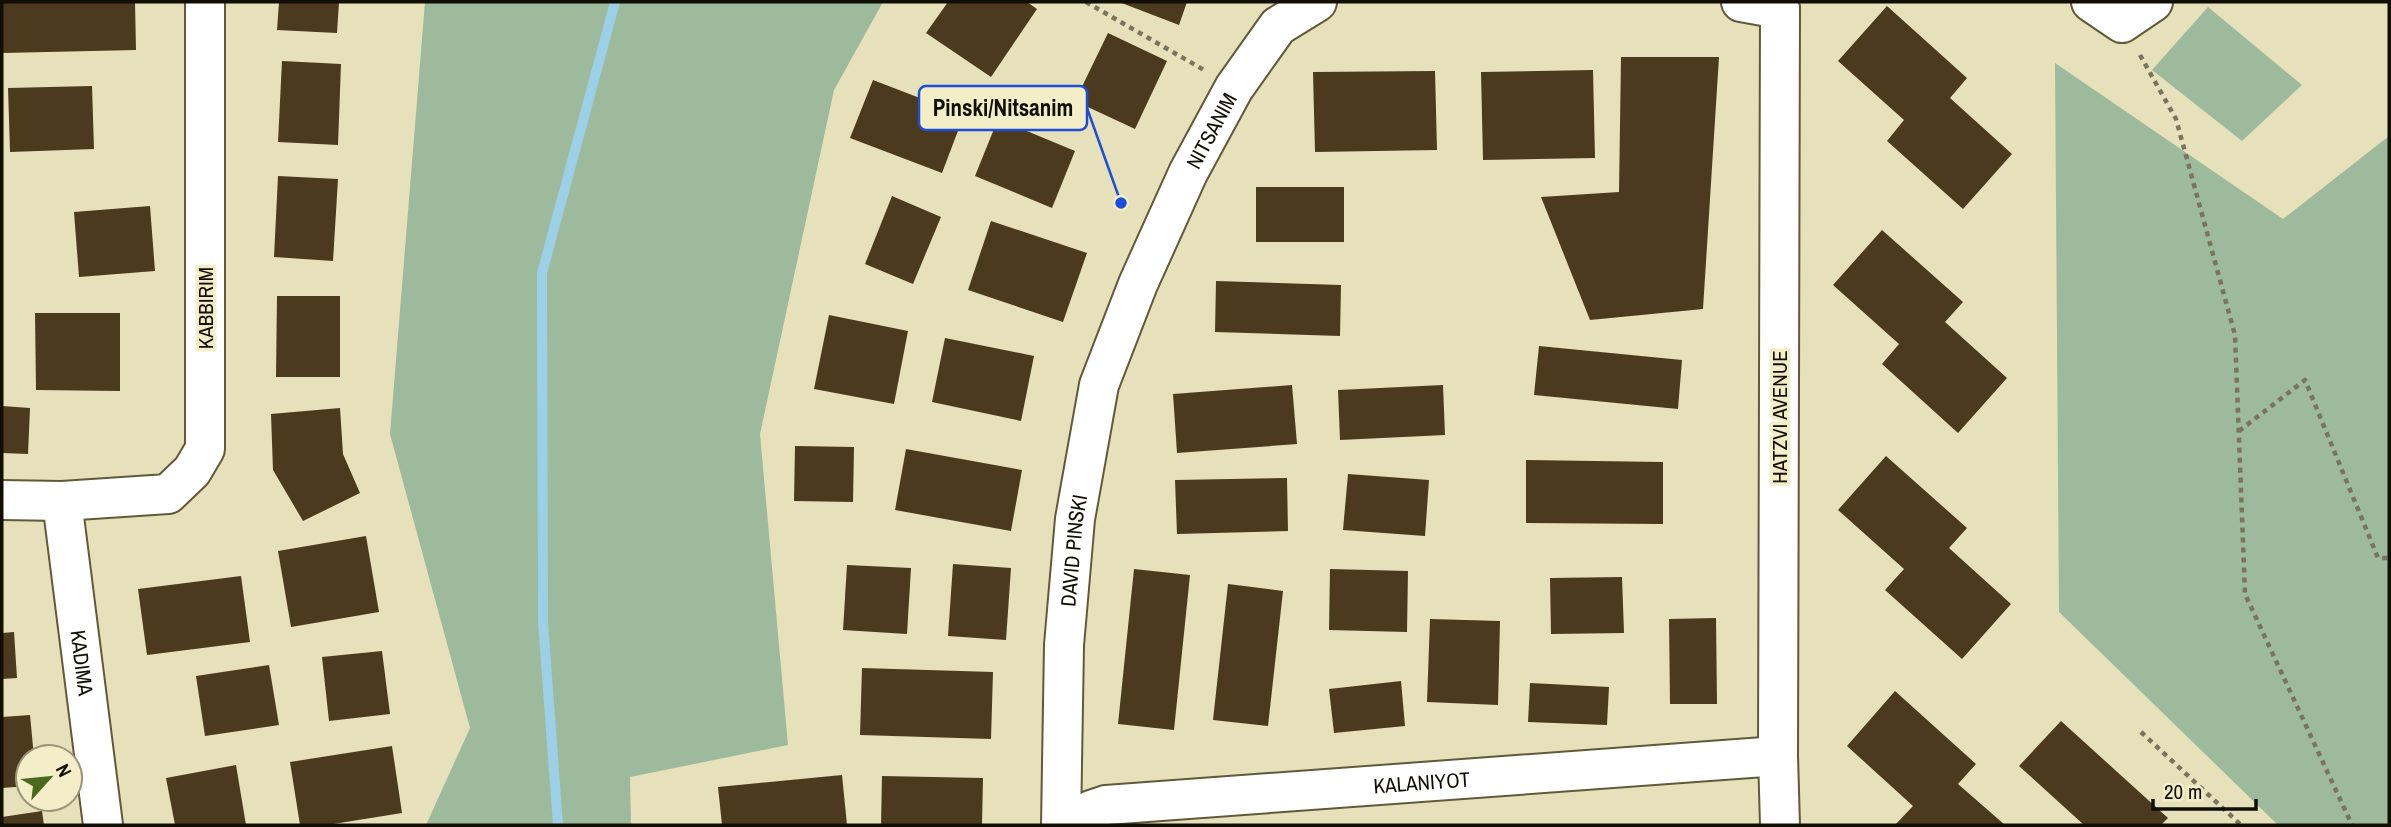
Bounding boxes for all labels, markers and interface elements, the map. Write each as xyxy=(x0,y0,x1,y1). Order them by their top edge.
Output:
callout: Pinski/Nitsanim xyxy=(919,86,1087,130)
street label: NITSANIM xyxy=(1179,87,1243,174)
text: Pinski/Nitsanim xyxy=(933,92,1073,123)
street label: KABBIRIM xyxy=(191,267,220,349)
street label: HATZVI AVENUE xyxy=(1765,350,1794,484)
street label: DAVID PINSKI xyxy=(1053,492,1094,608)
street label: KADIMA xyxy=(64,628,101,698)
north arrow xyxy=(14,743,84,813)
text: N xyxy=(50,759,78,781)
street label: KALANIYOT xyxy=(1372,764,1471,800)
scale bar xyxy=(2153,768,2256,812)
text: 20 m xyxy=(2164,777,2202,806)

